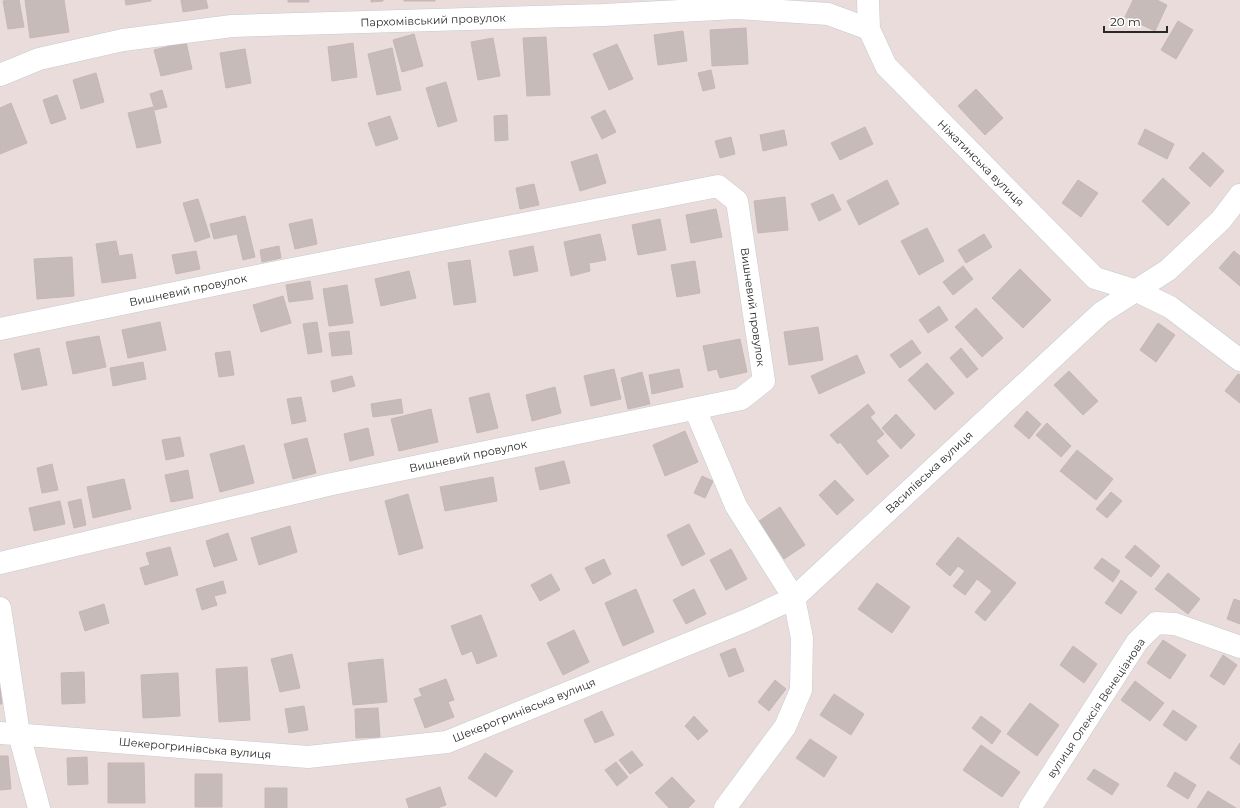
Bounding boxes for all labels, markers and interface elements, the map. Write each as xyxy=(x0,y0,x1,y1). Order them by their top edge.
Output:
scale bar xyxy=(1104,8,1167,34)
street label: Пархомівський провулок xyxy=(360,10,507,30)
text: 20 m xyxy=(1110,14,1141,29)
street label: Ніжатинська вулиця xyxy=(935,117,1027,209)
street label: Вишневий провулок xyxy=(738,247,768,368)
street label: Вишневий провулок xyxy=(128,271,249,309)
street label: Василівська вулиця xyxy=(882,428,976,516)
street label: Вишневий провулок xyxy=(408,437,529,475)
street label: вулиця Олексія Венеціанова xyxy=(1044,635,1148,781)
street label: Шекерогринівська вулиця xyxy=(450,675,598,745)
street label: Шекерогринівська вулиця xyxy=(118,734,272,762)

